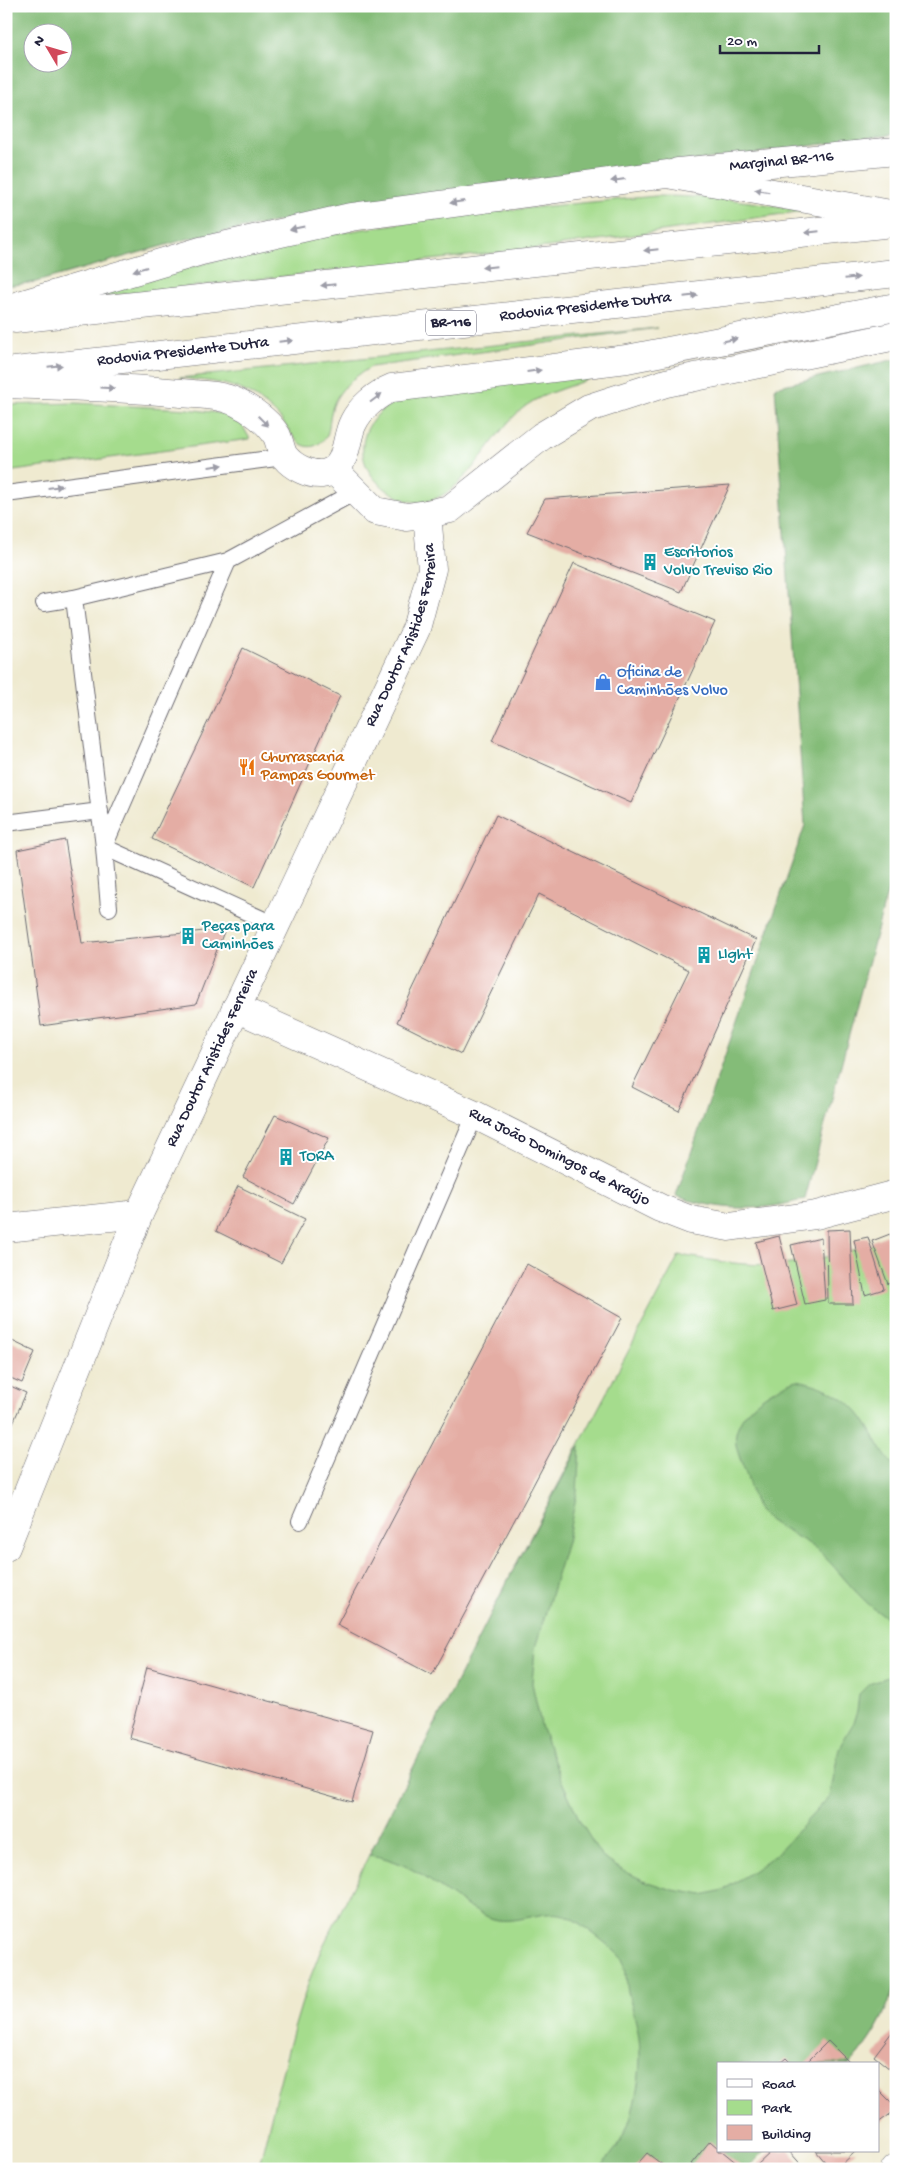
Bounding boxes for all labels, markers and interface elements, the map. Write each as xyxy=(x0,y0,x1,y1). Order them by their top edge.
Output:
north arrow xyxy=(22,22,72,72)
scale bar xyxy=(720,22,818,54)
text: N xyxy=(30,33,49,50)
text: 20 m xyxy=(727,33,757,51)
street label: Marginal BR-116 xyxy=(728,147,835,177)
one-way arrow xyxy=(610,176,626,184)
one-way arrow xyxy=(753,186,769,194)
one-way arrow xyxy=(449,199,465,207)
one-way arrow xyxy=(289,224,305,232)
one-way arrow xyxy=(804,228,820,236)
one-way arrow xyxy=(643,246,659,254)
one-way arrow xyxy=(481,263,497,271)
one-way arrow xyxy=(132,265,147,273)
one-way arrow xyxy=(845,274,861,282)
one-way arrow xyxy=(320,281,336,289)
street label: Rodovia Presidente Dutra xyxy=(499,288,673,327)
one-way arrow xyxy=(683,292,699,300)
road number: BR-116 xyxy=(426,310,476,336)
street label: Rodovia Presidente Dutra xyxy=(96,333,271,371)
one-way arrow xyxy=(722,336,737,344)
one-way arrow xyxy=(278,337,294,345)
one-way arrow xyxy=(47,362,63,370)
one-way arrow xyxy=(527,366,543,374)
one-way arrow xyxy=(100,384,116,392)
one-way arrow xyxy=(369,393,383,403)
one-way arrow xyxy=(256,414,268,426)
one-way arrow xyxy=(208,462,224,470)
one-way arrow xyxy=(47,483,63,491)
street label: Rua Doutor Aristides Ferreira xyxy=(361,542,442,730)
place label: Escritorios Volvo Treviso Rio xyxy=(663,544,773,581)
building icon: Escritorios Volvo Treviso Rio xyxy=(640,552,660,572)
place label: Oficina de Caminhões Volvo xyxy=(617,664,728,701)
shop icon: Oficina de Caminhões Volvo xyxy=(593,672,613,692)
place label: Churrascaria Pampas Gourmet xyxy=(260,749,376,786)
restaurant icon: Churrascaria Pampas Gourmet xyxy=(237,757,257,777)
place label: Peças para Caminhões xyxy=(201,918,276,955)
building icon: Peças para Caminhões xyxy=(178,926,198,946)
building icon: LIght xyxy=(694,945,714,965)
place label: LIght xyxy=(718,946,753,965)
street label: Rua Doutor Aristides Ferreira xyxy=(162,965,264,1150)
street label: Rua João Domingos de Araújo xyxy=(465,1104,653,1211)
building icon: TORA xyxy=(276,1147,296,1167)
place label: TORA xyxy=(299,1148,335,1167)
legend xyxy=(717,2062,880,2152)
text: Road xyxy=(762,2076,796,2094)
text: Park xyxy=(761,2100,792,2118)
text: Building xyxy=(761,2126,811,2144)

